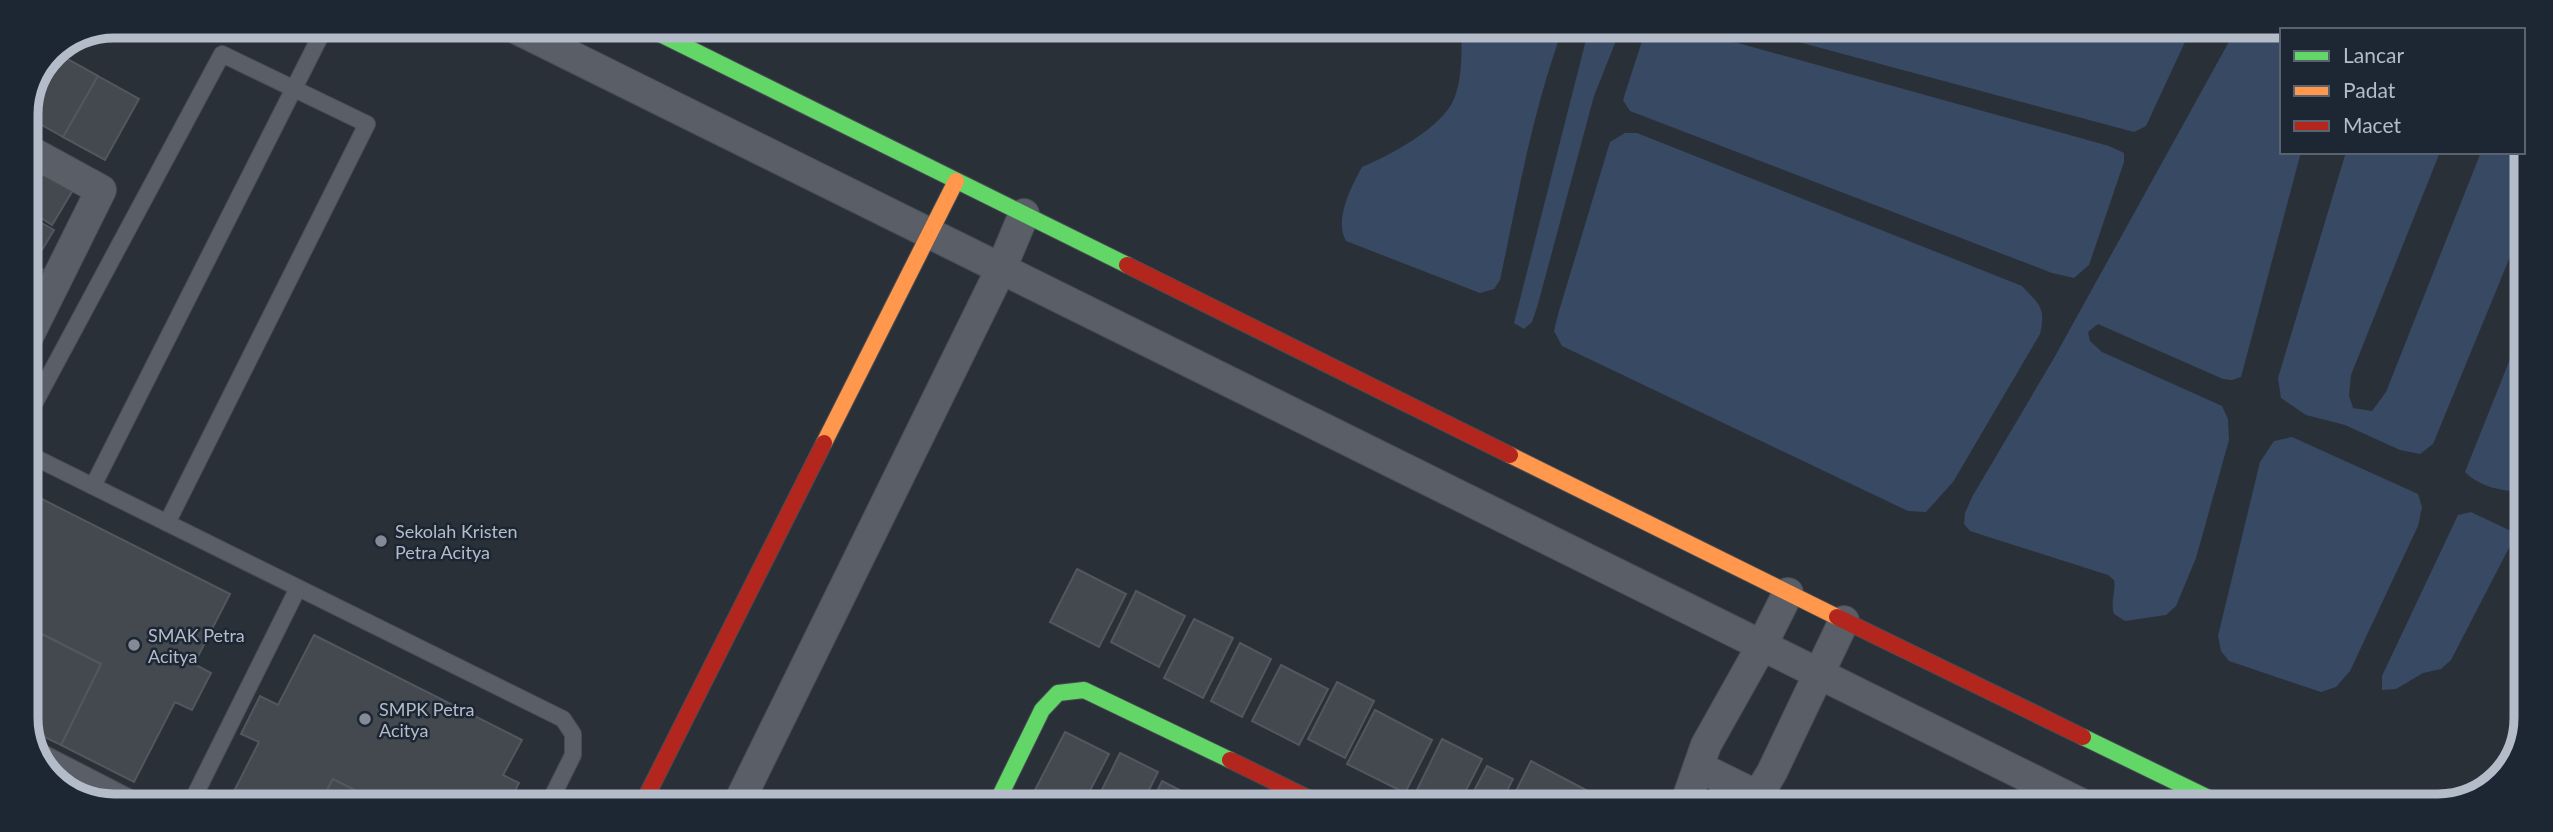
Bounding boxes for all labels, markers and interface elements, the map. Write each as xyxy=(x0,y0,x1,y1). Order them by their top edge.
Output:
legend xyxy=(2280,28,2525,154)
text: Lancar xyxy=(2343,42,2404,67)
text: Padat xyxy=(2343,77,2396,102)
text: Macet xyxy=(2343,112,2401,137)
place label: Sekolah Kristen Petra Acitya xyxy=(395,520,517,563)
marker: Sekolah Kristen Petra Acitya xyxy=(373,533,389,549)
place label: SMAK Petra Acitya xyxy=(148,624,245,667)
marker: SMAK Petra Acitya xyxy=(126,637,142,653)
place label: SMPK Petra Acitya xyxy=(379,698,474,741)
marker: SMPK Petra Acitya xyxy=(357,711,373,727)

